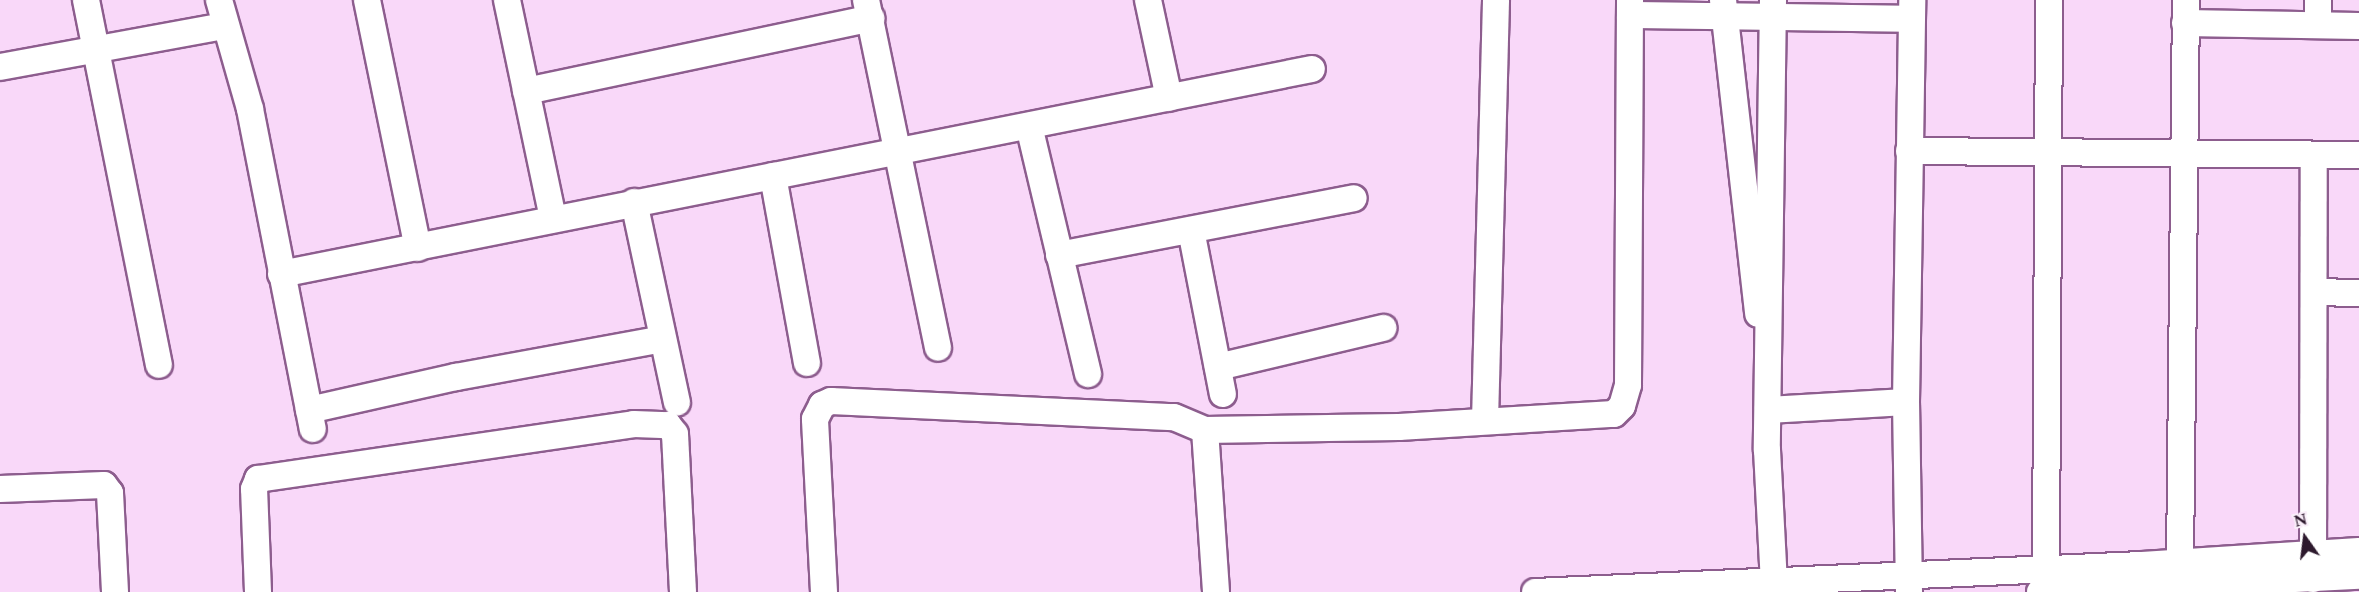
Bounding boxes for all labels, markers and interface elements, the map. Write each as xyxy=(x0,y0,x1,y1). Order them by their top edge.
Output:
text: N xyxy=(2291,507,2310,534)
north arrow xyxy=(2275,508,2335,568)

